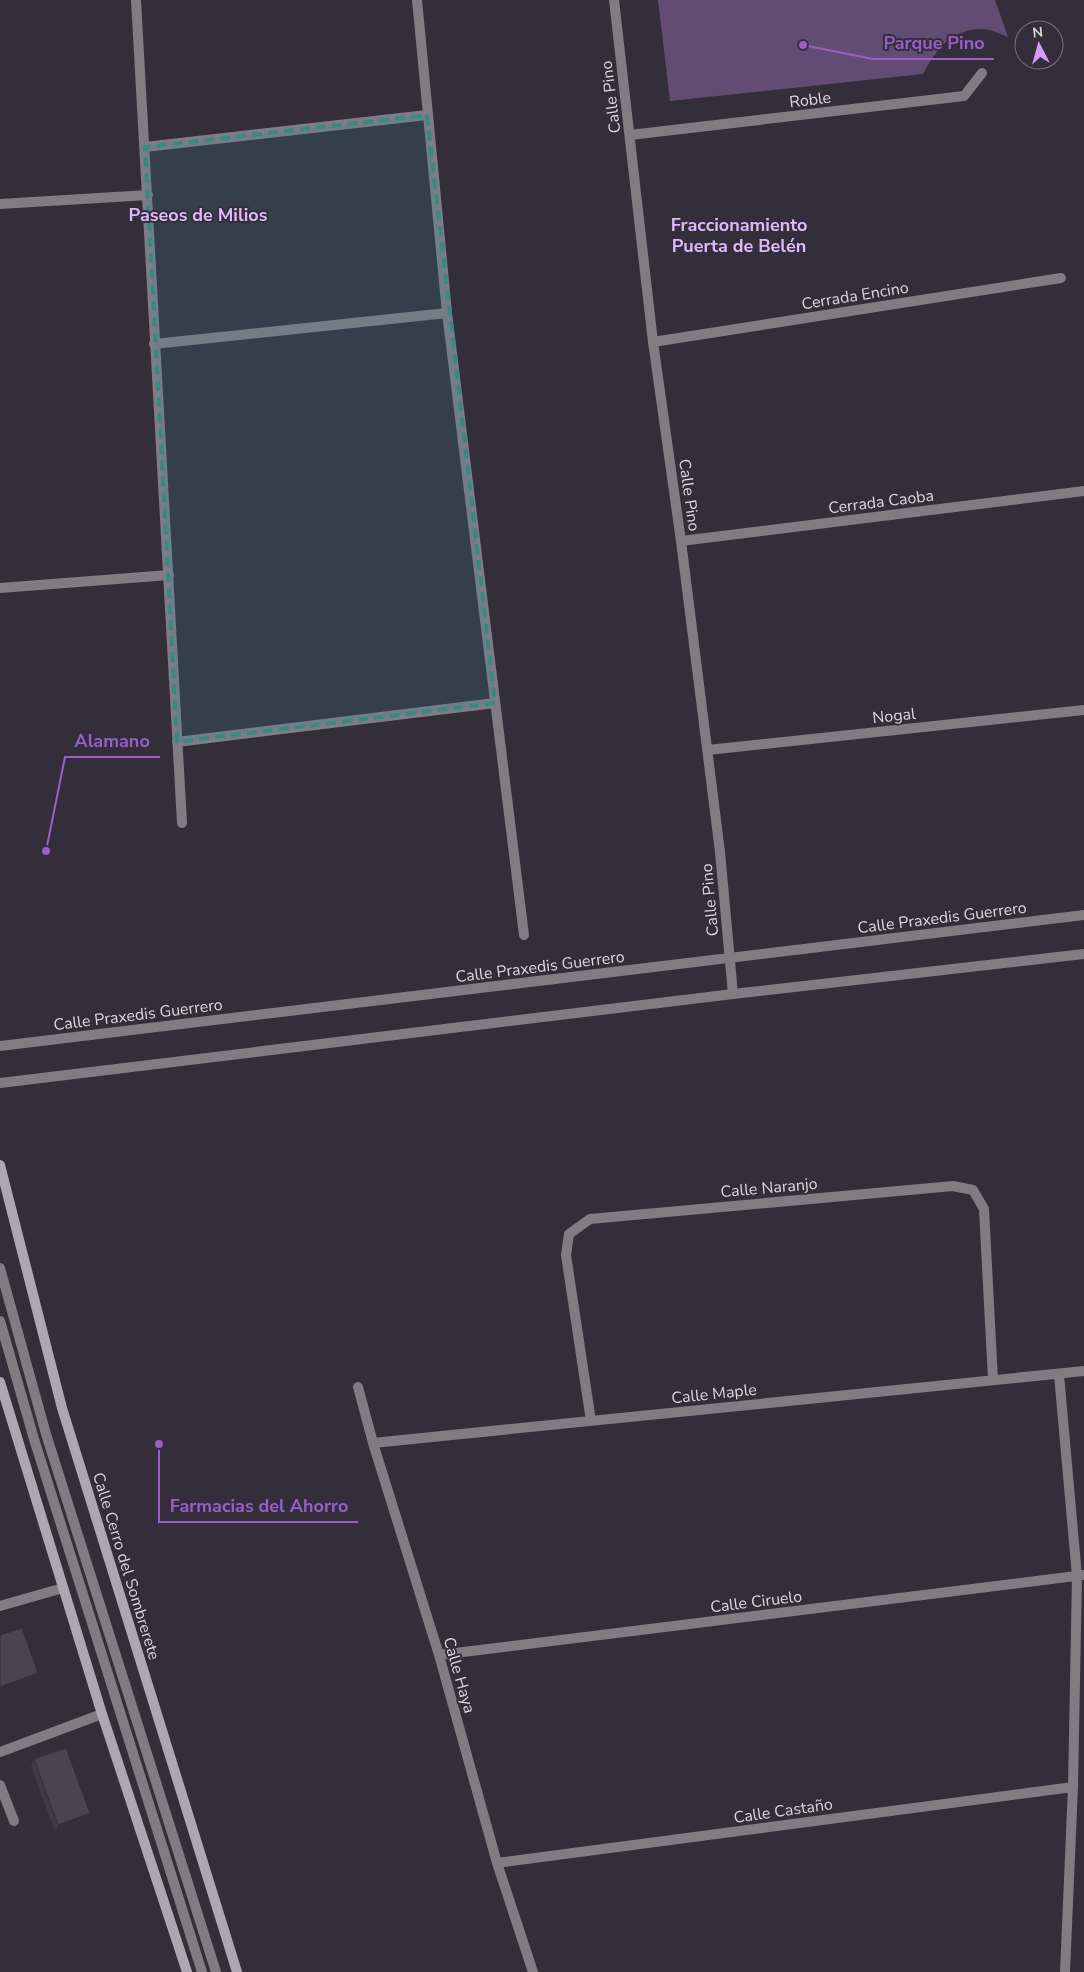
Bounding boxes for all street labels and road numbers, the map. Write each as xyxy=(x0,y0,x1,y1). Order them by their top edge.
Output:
street label: Calle Pino xyxy=(596,59,626,134)
street label: Roble xyxy=(788,87,832,113)
street label: Cerrada Encino xyxy=(800,277,910,315)
street label: Calle Pino xyxy=(673,458,705,533)
street label: Cerrada Caoba xyxy=(827,485,935,519)
street label: Nogal xyxy=(871,703,917,729)
street label: Calle Pino xyxy=(696,863,724,937)
street label: Calle Praxedis Guerrero xyxy=(856,897,1028,939)
street label: Calle Praxedis Guerrero xyxy=(454,946,626,988)
street label: Calle Praxedis Guerrero xyxy=(52,994,224,1036)
street label: Calle Naranjo xyxy=(720,1173,819,1203)
street label: Calle Maple xyxy=(670,1379,758,1409)
street label: Calle Cerro del Sombrerete xyxy=(87,1470,165,1663)
street label: Calle Ciruelo xyxy=(709,1585,803,1619)
street label: Calle Haya xyxy=(438,1635,480,1716)
street label: Calle Castaño xyxy=(732,1793,834,1829)

